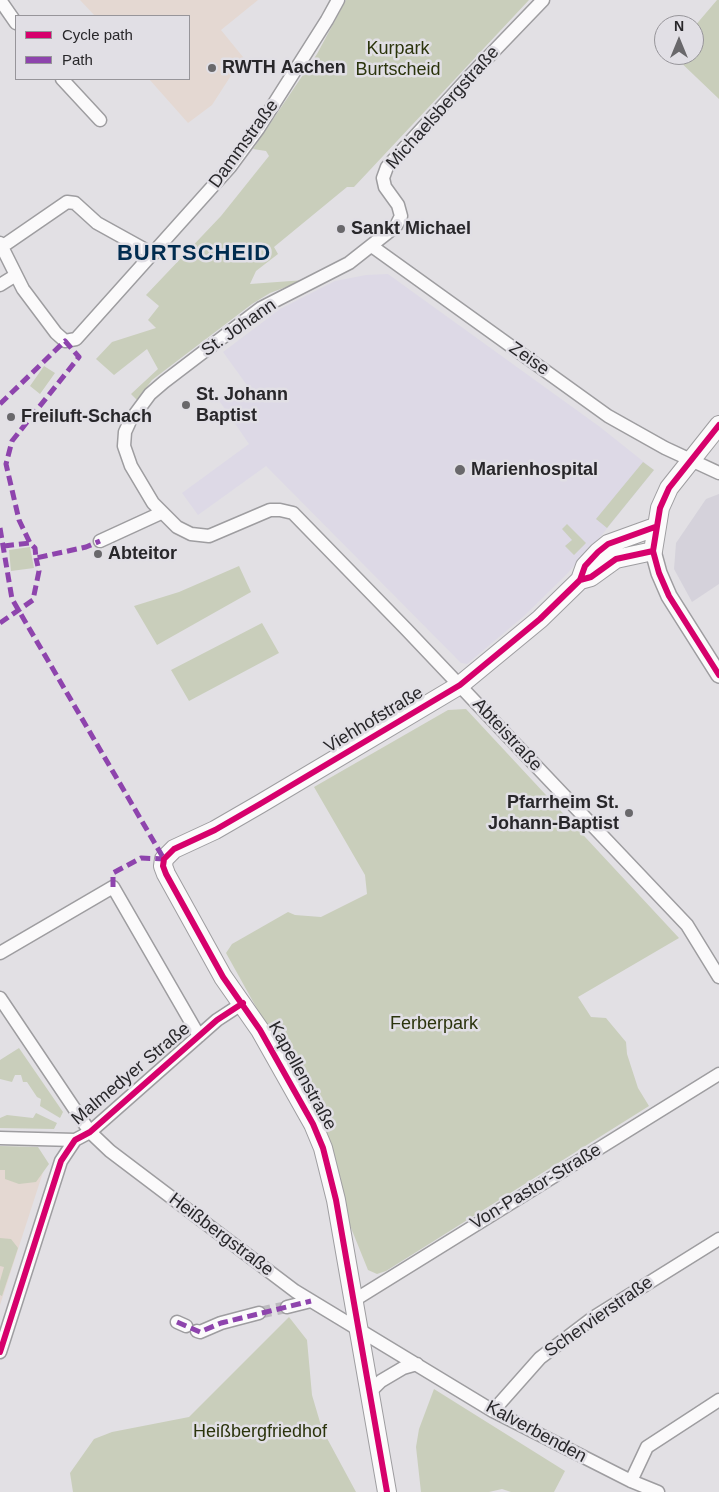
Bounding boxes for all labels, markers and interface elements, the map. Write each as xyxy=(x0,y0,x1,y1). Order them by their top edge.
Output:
legend xyxy=(15,15,190,80)
north arrow xyxy=(654,15,704,65)
text: N xyxy=(674,18,684,34)
text: Cycle path xyxy=(62,26,133,43)
park label: Kurpark Burtscheid xyxy=(355,38,441,80)
street label: Michaelsbergstraße xyxy=(382,42,504,174)
text: Path xyxy=(62,51,93,68)
place label: RWTH Aachen xyxy=(222,57,346,79)
marker: RWTH Aachen xyxy=(206,62,218,74)
street label: Dammstraße xyxy=(205,96,283,192)
place label: Sankt Michael xyxy=(351,218,471,240)
marker: Sankt Michael xyxy=(335,223,347,235)
district label: BURTSCHEID xyxy=(116,241,272,267)
street label: St. Johann xyxy=(198,294,280,362)
street label: Zeise xyxy=(505,338,553,380)
place label: St. Johann Baptist xyxy=(196,384,288,426)
marker: St. Johann Baptist xyxy=(180,399,192,411)
place label: Freiluft-Schach xyxy=(21,406,152,428)
marker: Freiluft-Schach xyxy=(5,411,17,423)
place label: Marienhospital xyxy=(471,459,598,481)
marker: Marienhospital xyxy=(453,463,467,477)
place label: Abteitor xyxy=(108,543,177,565)
marker: Abteitor xyxy=(92,548,104,560)
street label: Viehhofstraße xyxy=(321,682,427,758)
street label: Abteistraße xyxy=(468,694,546,776)
place label: Pfarrheim St. Johann-Baptist xyxy=(488,792,619,834)
marker: Pfarrheim St. Johann-Baptist xyxy=(623,807,635,819)
park label: Ferberpark xyxy=(390,1013,478,1035)
street label: Malmedyer Straße xyxy=(67,1018,195,1130)
street label: Kapellenstraße xyxy=(263,1018,341,1134)
street label: Von-Pastor-Straße xyxy=(467,1139,605,1235)
street label: Heißbergstraße xyxy=(165,1189,277,1281)
street label: Schervierstraße xyxy=(541,1272,657,1362)
street label: Kalverbenden xyxy=(482,1396,590,1468)
park label: Heißbergfriedhof xyxy=(193,1421,327,1443)

